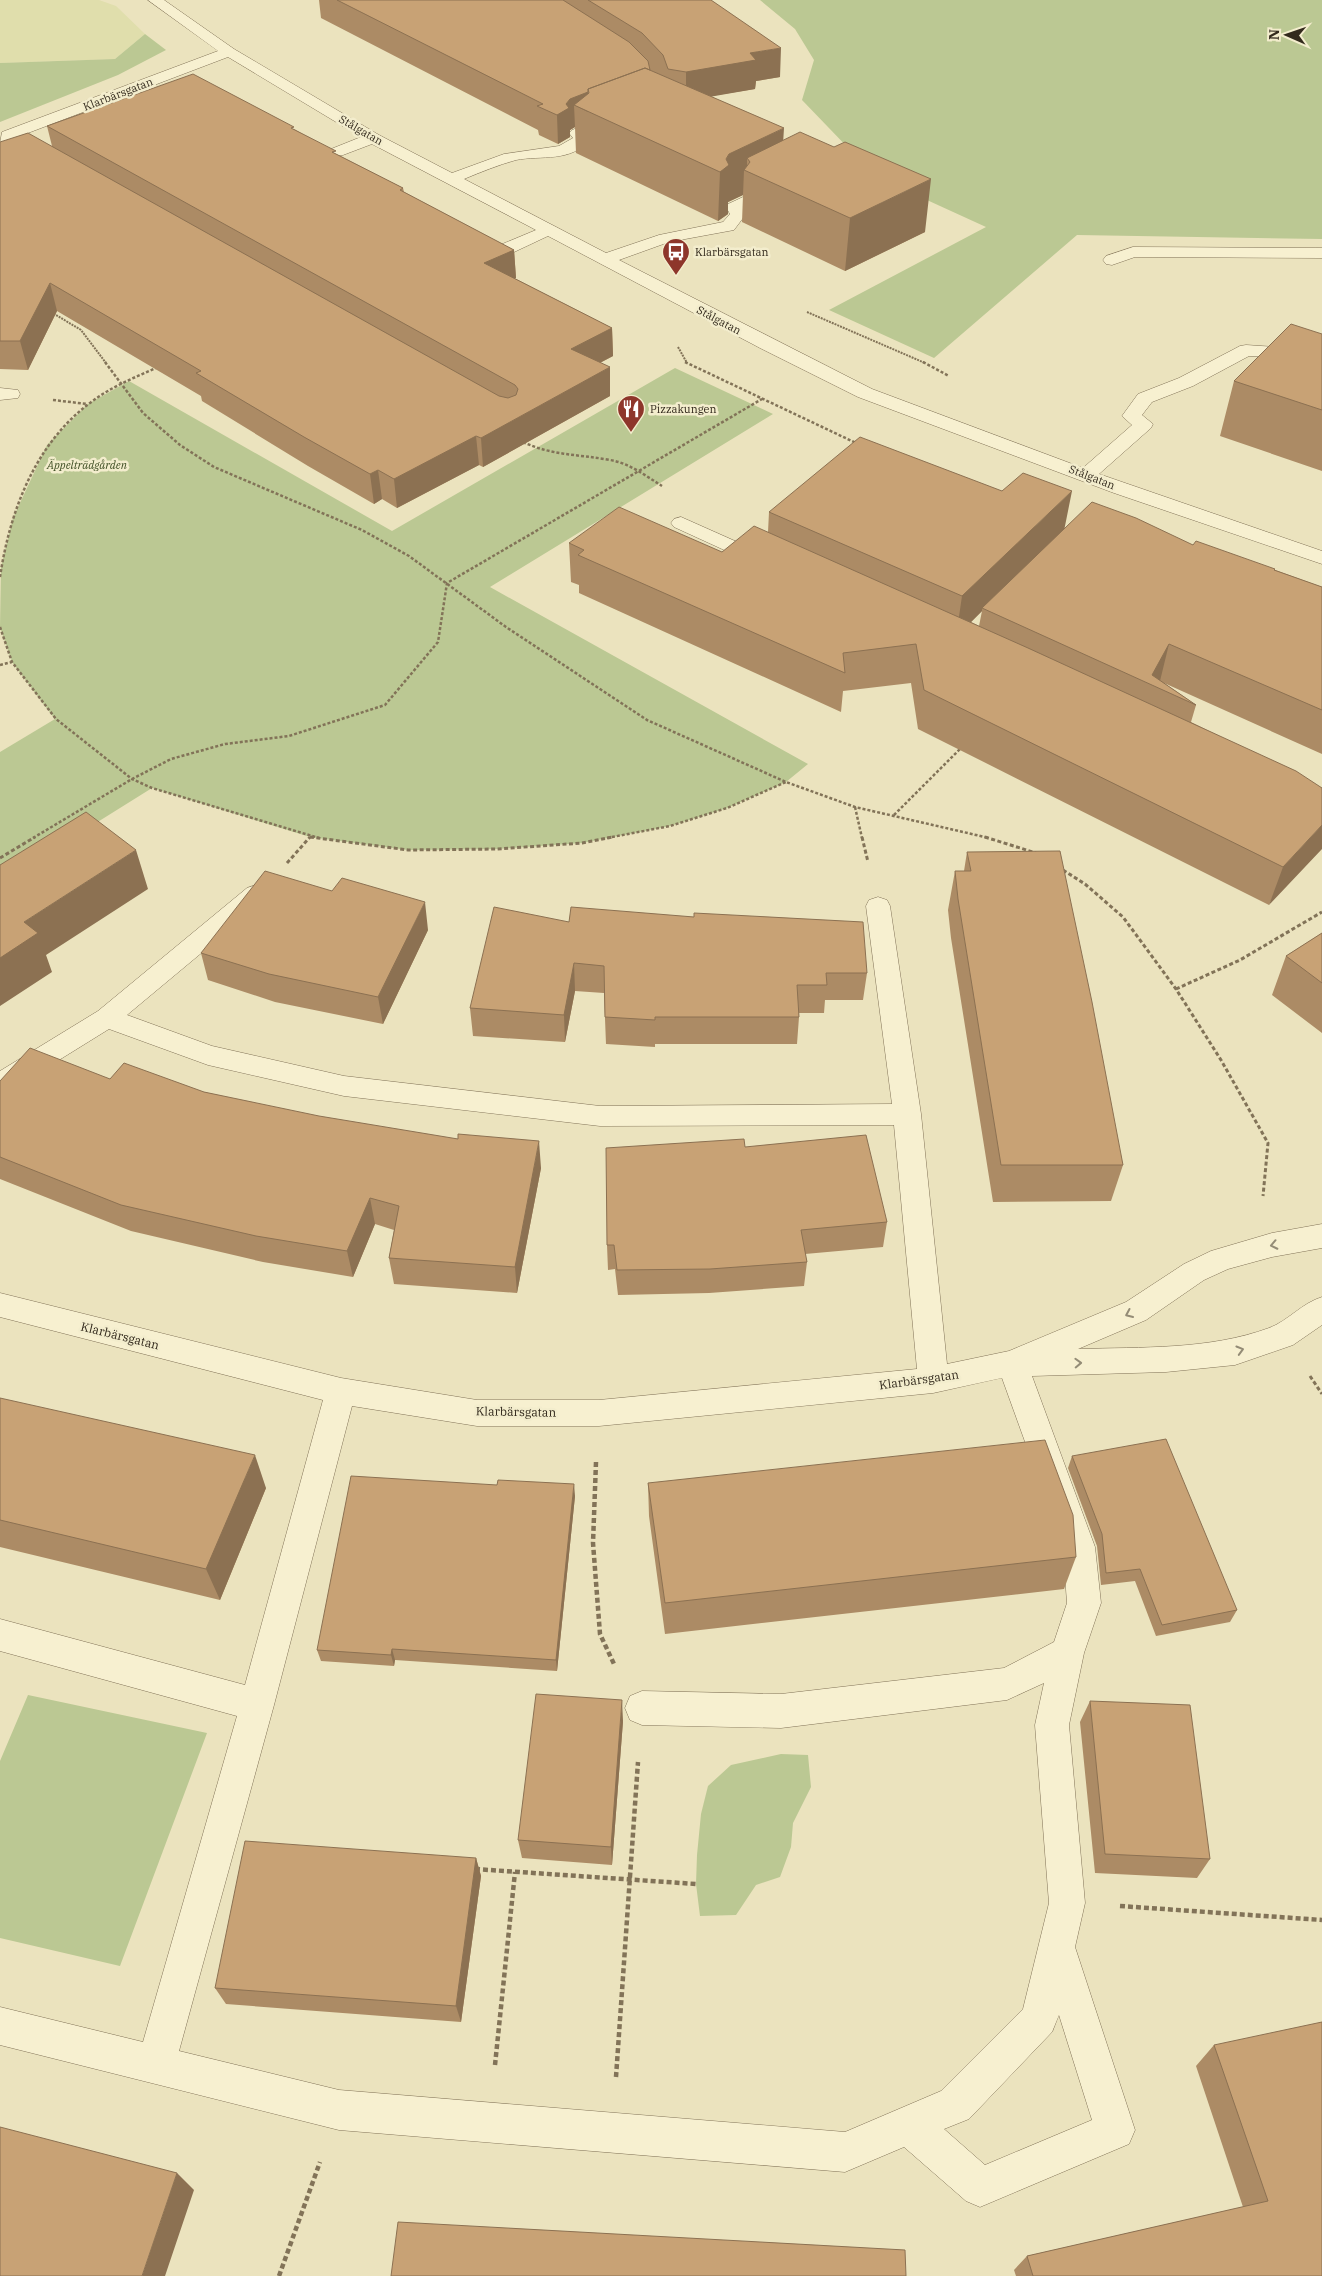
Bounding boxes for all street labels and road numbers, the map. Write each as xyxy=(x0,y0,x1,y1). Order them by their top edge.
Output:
street label: Klarbärsgatan xyxy=(81,74,155,114)
street label: Stålgatan xyxy=(337,112,385,148)
street label: Stålgatan xyxy=(694,302,744,338)
street label: Stålgatan xyxy=(1067,462,1117,492)
street label: Klarbärsgatan xyxy=(79,1319,161,1353)
street label: Klarbärsgatan xyxy=(878,1366,960,1393)
street label: Klarbärsgatan xyxy=(476,1403,557,1420)

